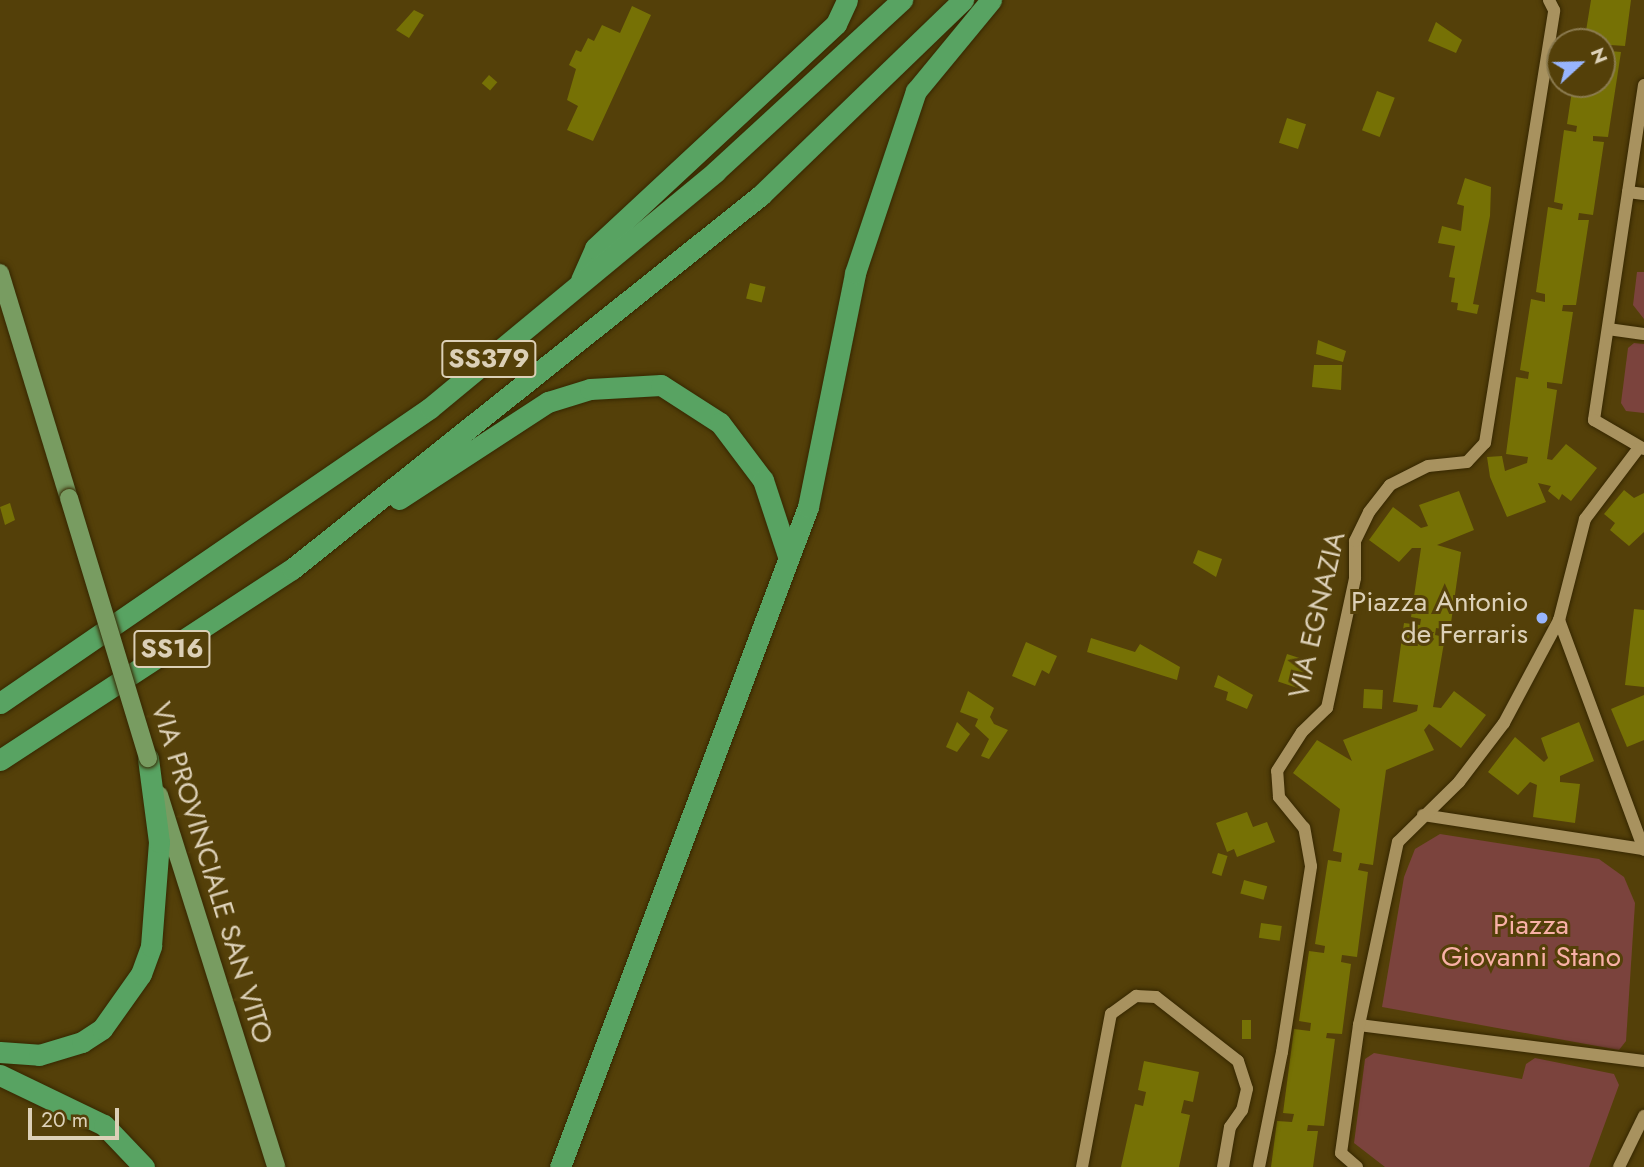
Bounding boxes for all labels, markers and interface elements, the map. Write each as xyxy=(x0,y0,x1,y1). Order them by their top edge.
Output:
north arrow xyxy=(1546,28,1616,98)
text: N xyxy=(1584,44,1614,68)
road number: SS379 xyxy=(440,336,538,382)
street label: VIA EGNAZIA xyxy=(1281,528,1353,702)
place label: Piazza Antonio de Ferraris xyxy=(1351,585,1528,651)
marker: Piazza Antonio de Ferraris xyxy=(1534,610,1550,626)
road number: SS16 xyxy=(132,626,212,671)
street label: VIA PROVINCIALE SAN VITO xyxy=(144,698,280,1048)
park label: Piazza Giovanni Stano xyxy=(1441,908,1621,974)
scale bar xyxy=(32,1094,122,1138)
text: 20 m xyxy=(41,1105,88,1135)

